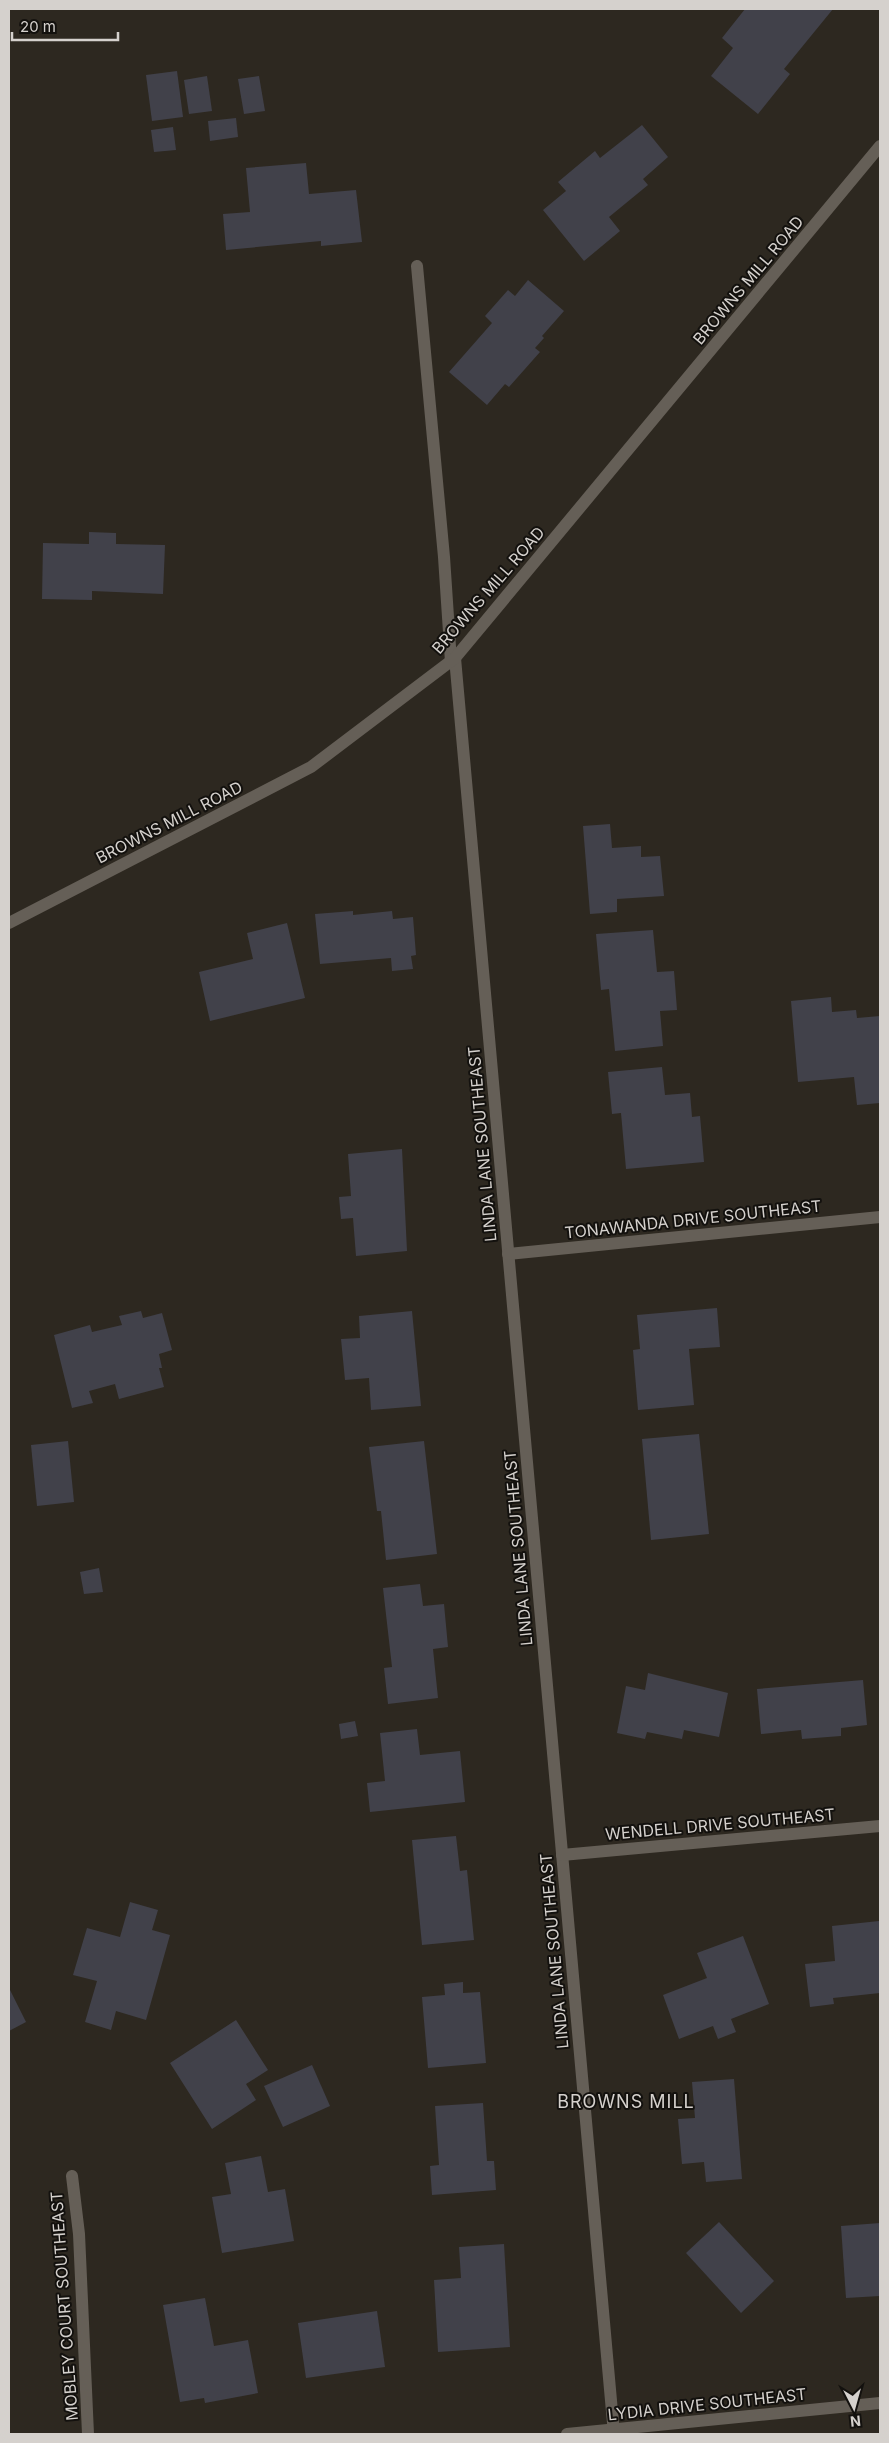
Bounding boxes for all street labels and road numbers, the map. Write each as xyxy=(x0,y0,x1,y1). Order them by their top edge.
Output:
street label: BROWNS MILL ROAD xyxy=(688,212,808,348)
street label: BROWNS MILL ROAD xyxy=(427,522,549,658)
street label: BROWNS MILL ROAD xyxy=(93,776,245,868)
street label: LINDA LANE SOUTHEAST xyxy=(463,1045,501,1243)
street label: TONAWANDA DRIVE SOUTHEAST xyxy=(564,1196,822,1242)
street label: LINDA LANE SOUTHEAST xyxy=(499,1449,537,1647)
street label: WENDELL DRIVE SOUTHEAST xyxy=(604,1804,836,1844)
street label: LINDA LANE SOUTHEAST xyxy=(535,1852,573,2050)
street label: MOBLEY COURT SOUTHEAST xyxy=(46,2191,82,2421)
street label: LYDIA DRIVE SOUTHEAST xyxy=(607,2384,807,2424)

